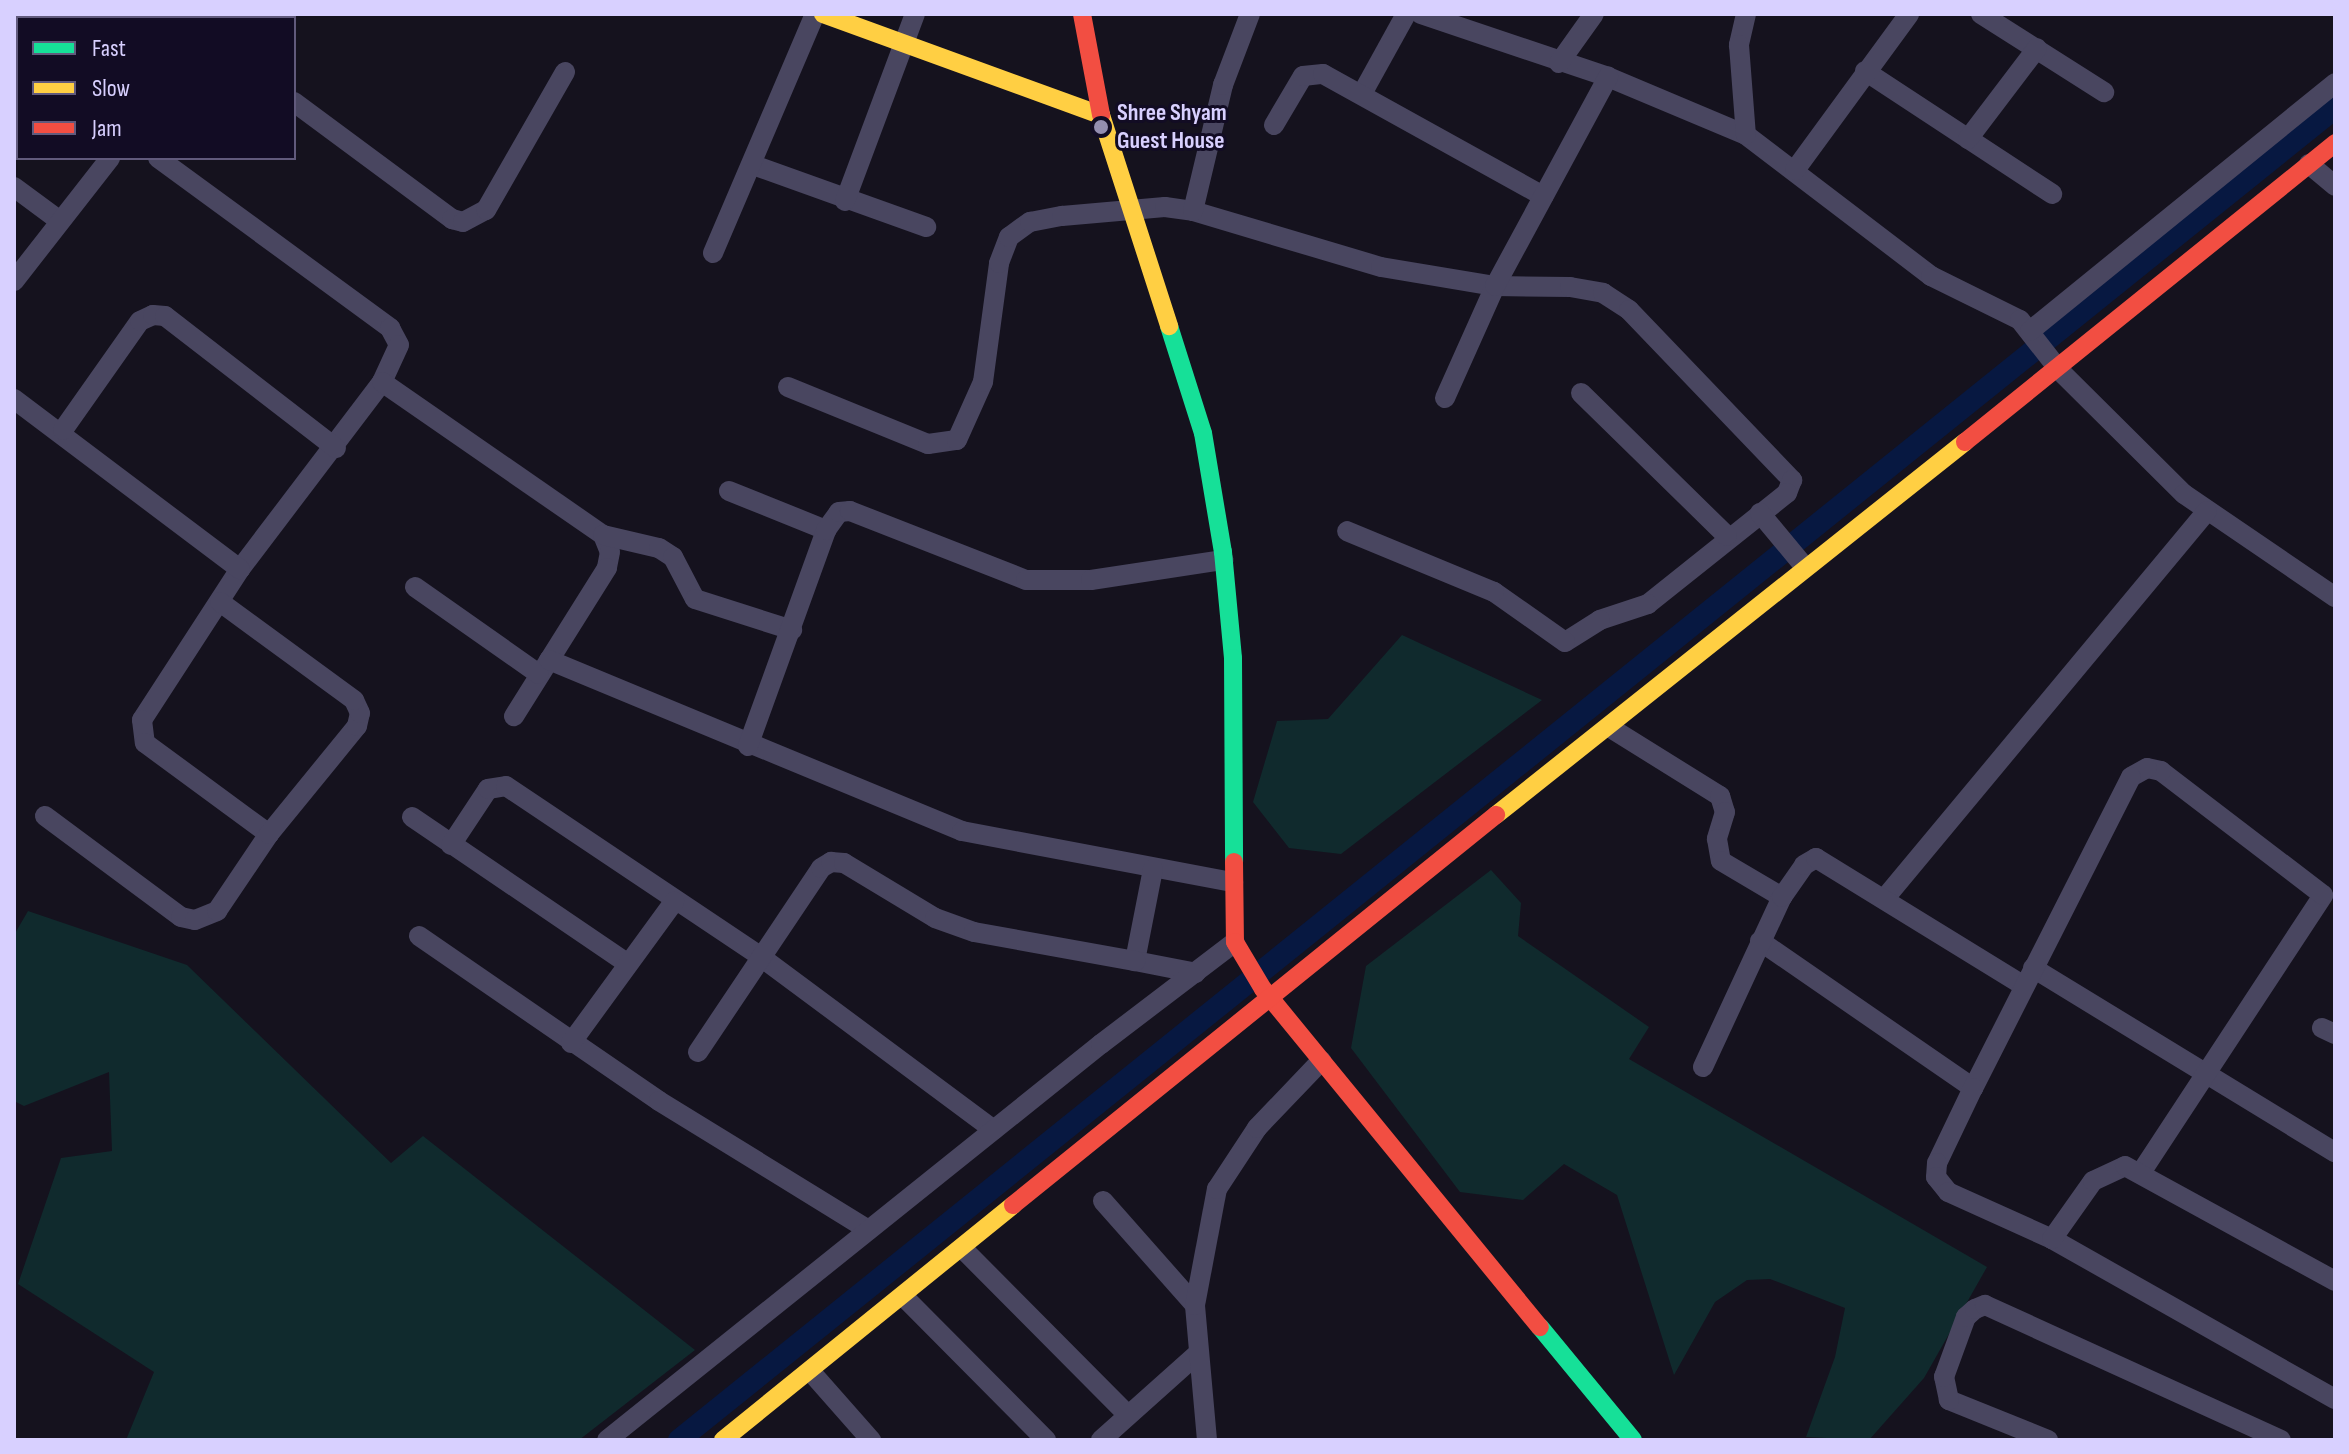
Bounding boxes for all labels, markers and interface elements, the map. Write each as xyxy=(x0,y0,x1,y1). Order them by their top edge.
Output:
legend xyxy=(16,16,296,160)
text: Fast xyxy=(92,34,126,63)
text: Slow xyxy=(92,74,130,103)
place label: Shree Shyam Guest House xyxy=(1117,99,1227,155)
text: Jam xyxy=(92,114,122,143)
marker: Shree Shyam Guest House xyxy=(1092,118,1110,136)

